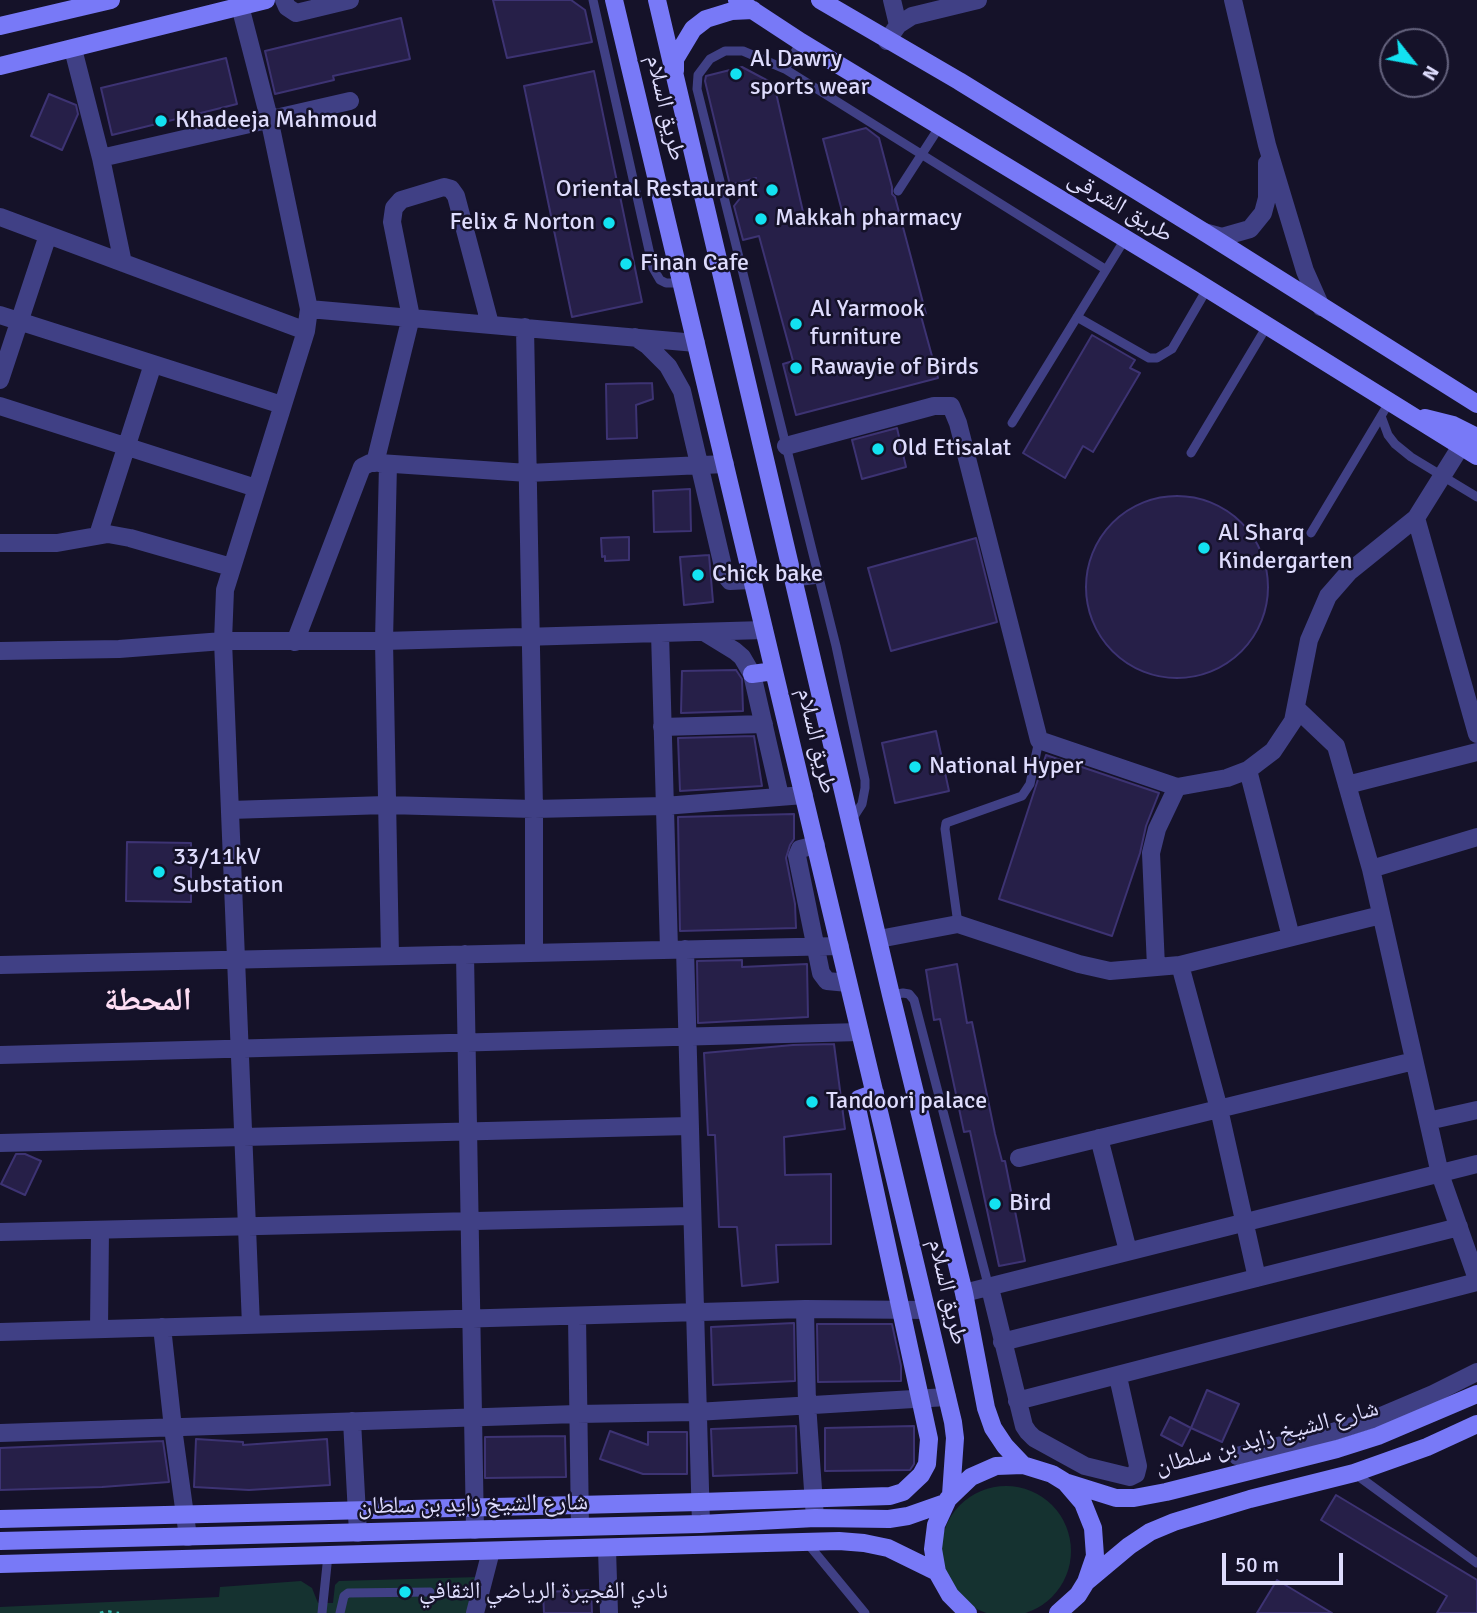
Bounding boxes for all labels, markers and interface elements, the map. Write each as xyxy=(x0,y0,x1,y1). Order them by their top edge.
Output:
north arrow xyxy=(1379,28,1449,98)
place label: Al Dawry sports wear xyxy=(750,46,869,102)
street label: طريق السلام xyxy=(639,52,691,164)
text: N xyxy=(1417,61,1444,85)
marker: Al Dawry sports wear xyxy=(728,66,744,82)
place label: Khadeeja Mahmoud xyxy=(175,107,377,135)
marker: Khadeeja Mahmoud xyxy=(153,113,169,129)
street label: طريق الشرقى xyxy=(1062,164,1178,250)
place label: Oriental Restaurant xyxy=(556,176,758,204)
marker: Oriental Restaurant xyxy=(764,182,780,198)
place label: Makkah pharmacy xyxy=(775,205,962,233)
place label: Felix & Norton xyxy=(449,209,595,237)
marker: Makkah pharmacy xyxy=(753,211,769,227)
marker: Felix & Norton xyxy=(601,215,617,231)
place label: Finan Cafe xyxy=(640,250,749,278)
marker: Finan Cafe xyxy=(618,256,634,272)
place label: Al Yarmook furniture xyxy=(810,296,925,352)
marker: Al Yarmook furniture xyxy=(788,316,804,332)
place label: Rawayie of Birds xyxy=(810,354,979,382)
marker: Rawayie of Birds xyxy=(788,360,804,376)
place label: Old Etisalat xyxy=(892,435,1011,463)
marker: Old Etisalat xyxy=(870,441,886,457)
place label: Al Sharq Kindergarten xyxy=(1218,520,1353,576)
marker: Al Sharq Kindergarten xyxy=(1196,540,1212,556)
place label: Chick bake xyxy=(712,561,823,589)
marker: Chick bake xyxy=(690,567,706,583)
street label: طريق السلام xyxy=(790,685,842,797)
place label: National Hyper xyxy=(929,753,1083,781)
marker: National Hyper xyxy=(907,759,923,775)
place label: 33/11kV Substation xyxy=(173,844,284,900)
marker: 33/11kV Substation xyxy=(151,864,167,880)
district label: المحطة xyxy=(104,983,192,1021)
place label: Tandoori palace xyxy=(826,1088,987,1116)
marker: Tandoori palace xyxy=(804,1094,820,1110)
place label: Bird xyxy=(1009,1190,1051,1218)
marker: Bird xyxy=(987,1196,1003,1212)
street label: طريق السلام xyxy=(921,1236,973,1348)
street label: شارع الشيخ زايد بن سلطان xyxy=(1152,1394,1382,1482)
street label: شارع الشيخ زايد بن سلطان xyxy=(358,1489,588,1521)
scale bar xyxy=(1225,1540,1346,1584)
text: 50 m xyxy=(1235,1552,1279,1578)
place label: نادي الفجيرة الرياضي الثقافي xyxy=(419,1578,668,1606)
marker: نادي الفجيرة الرياضي الثقافي xyxy=(397,1584,413,1600)

